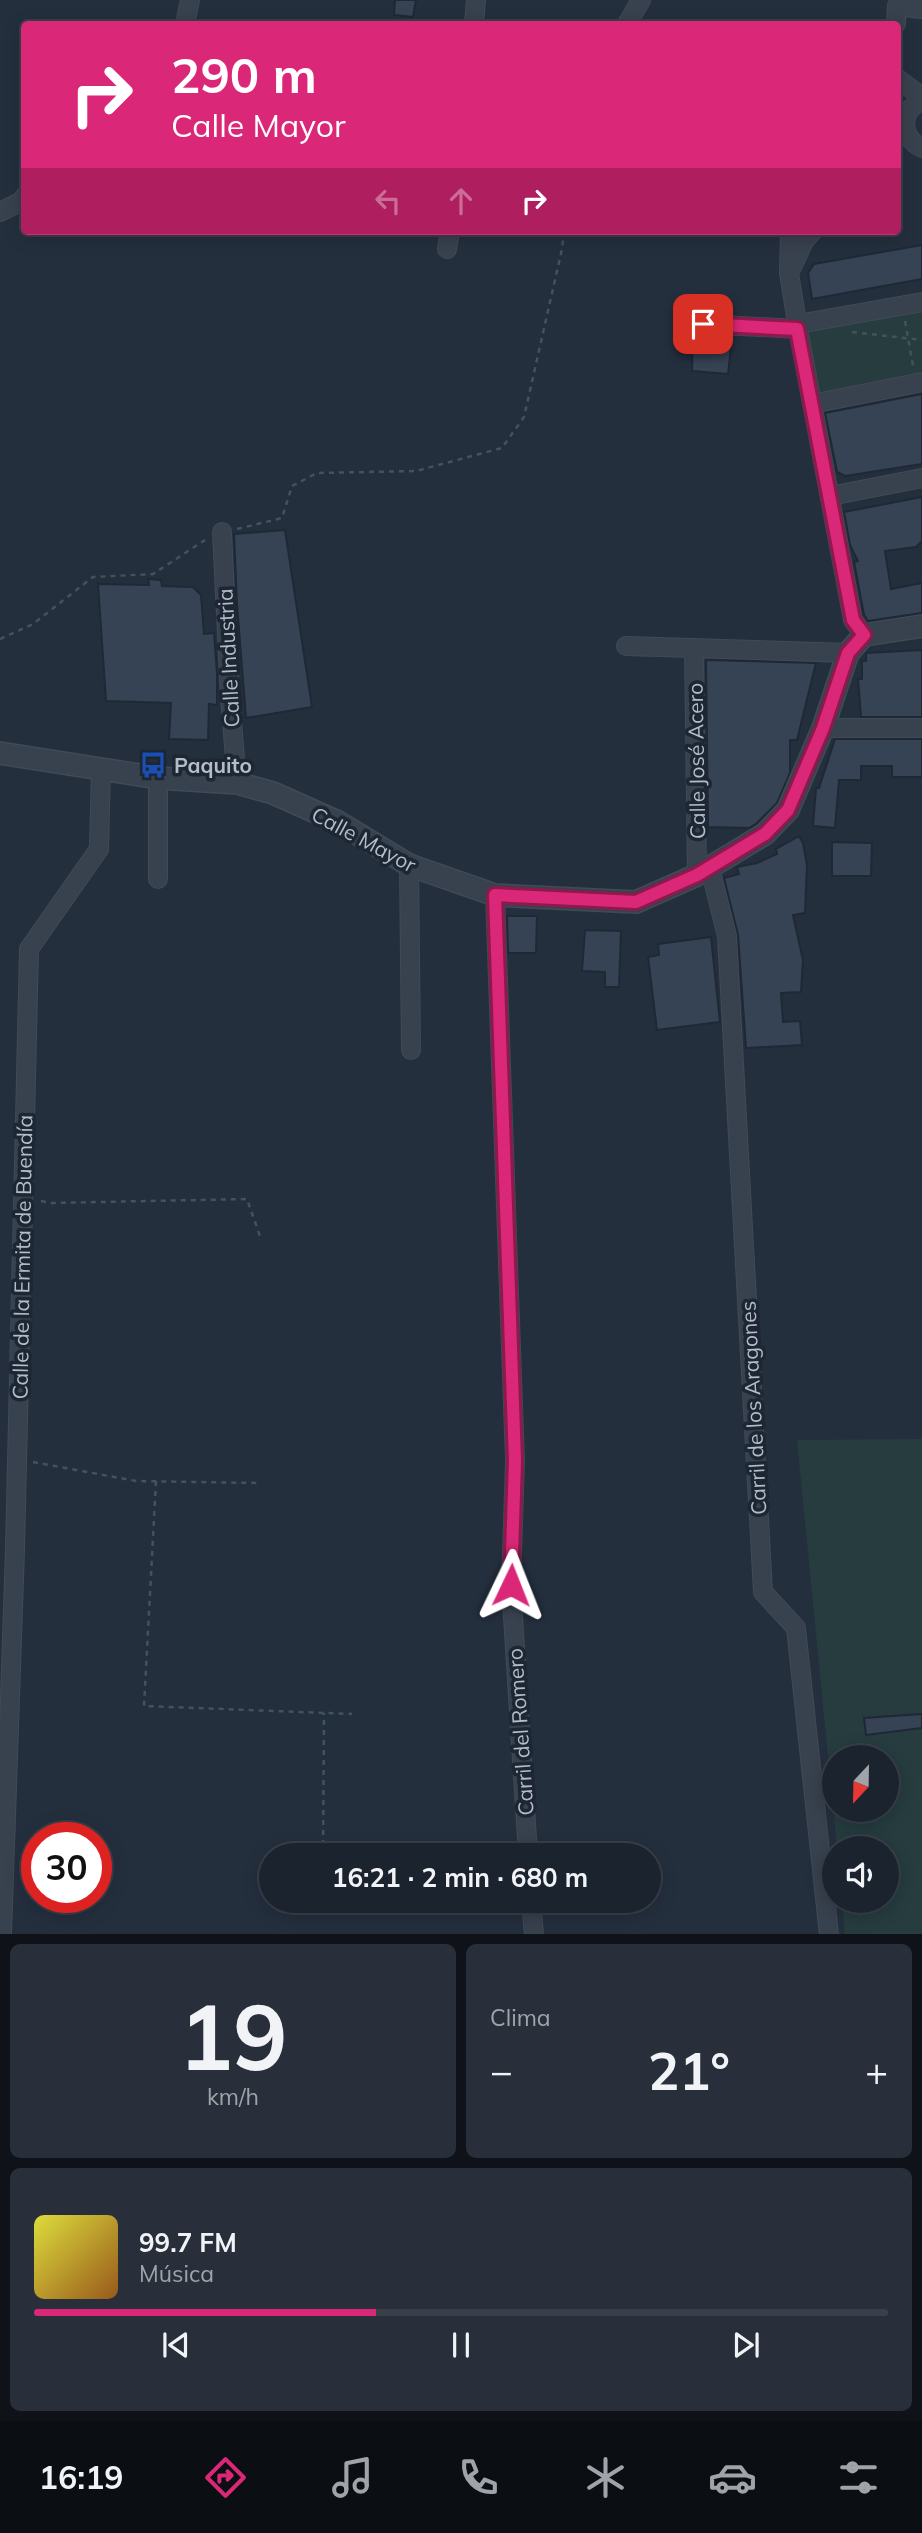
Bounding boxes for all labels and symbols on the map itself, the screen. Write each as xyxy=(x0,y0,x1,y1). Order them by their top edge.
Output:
pin xyxy=(673,294,733,354)
street label: Calle Industria xyxy=(211,588,245,728)
street label: Calle José Acero xyxy=(682,683,710,839)
bus stop icon: Paquito xyxy=(138,750,168,780)
place label: Paquito xyxy=(174,752,252,778)
street label: Calle Mayor xyxy=(307,801,421,878)
street label: Calle de la Ermita de Buendía xyxy=(7,1114,37,1400)
street label: Carril de los Aragones xyxy=(734,1300,772,1516)
position arrow xyxy=(474,1548,548,1622)
street label: Carril del Romero xyxy=(501,1648,539,1816)
north arrow xyxy=(822,1745,900,1822)
speed limit sign: 30 xyxy=(21,1822,112,1913)

